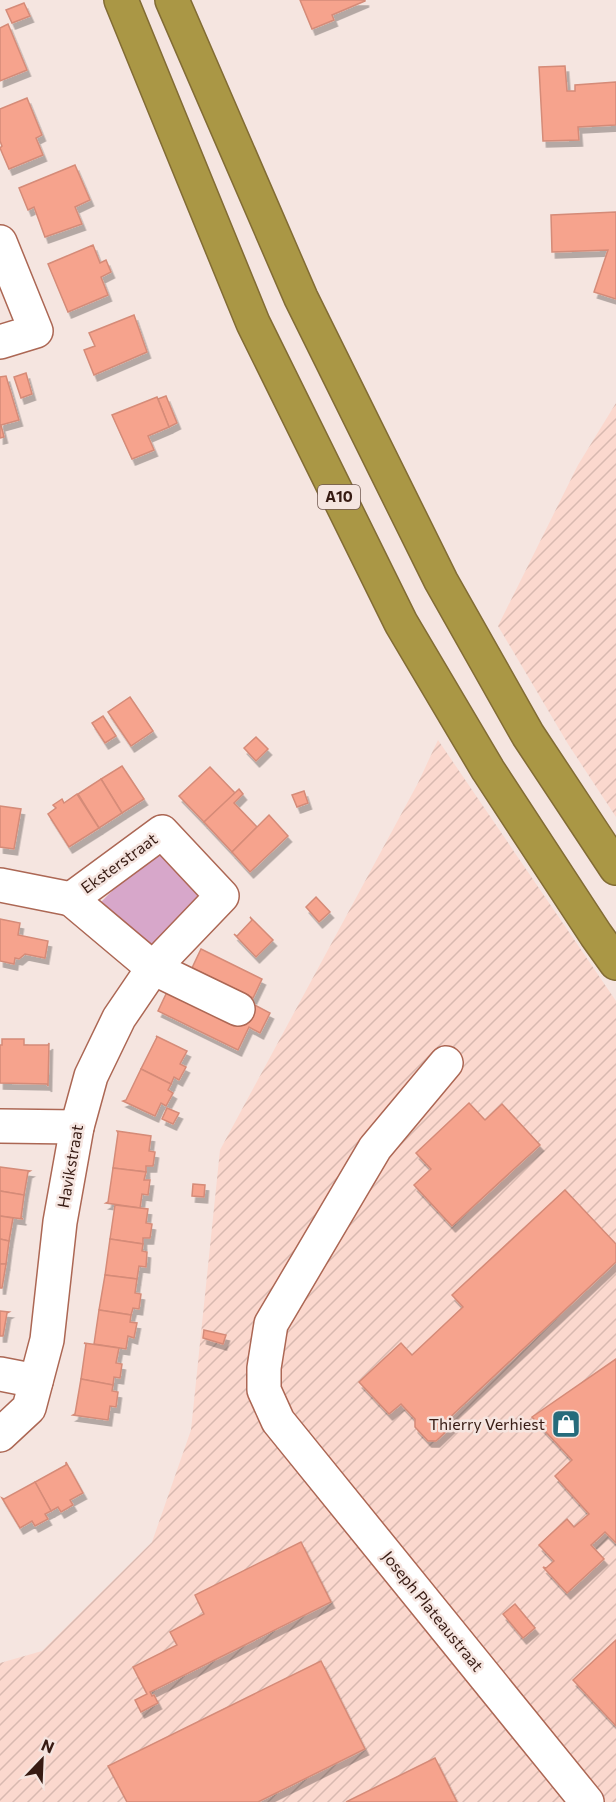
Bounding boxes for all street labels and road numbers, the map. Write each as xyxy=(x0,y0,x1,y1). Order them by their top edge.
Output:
road number: A10 xyxy=(318,485,360,509)
street label: Eksterstraat xyxy=(77,828,161,897)
street label: Havikstraat xyxy=(53,1122,86,1209)
street label: Joseph Plateaustraat xyxy=(379,1547,488,1675)

